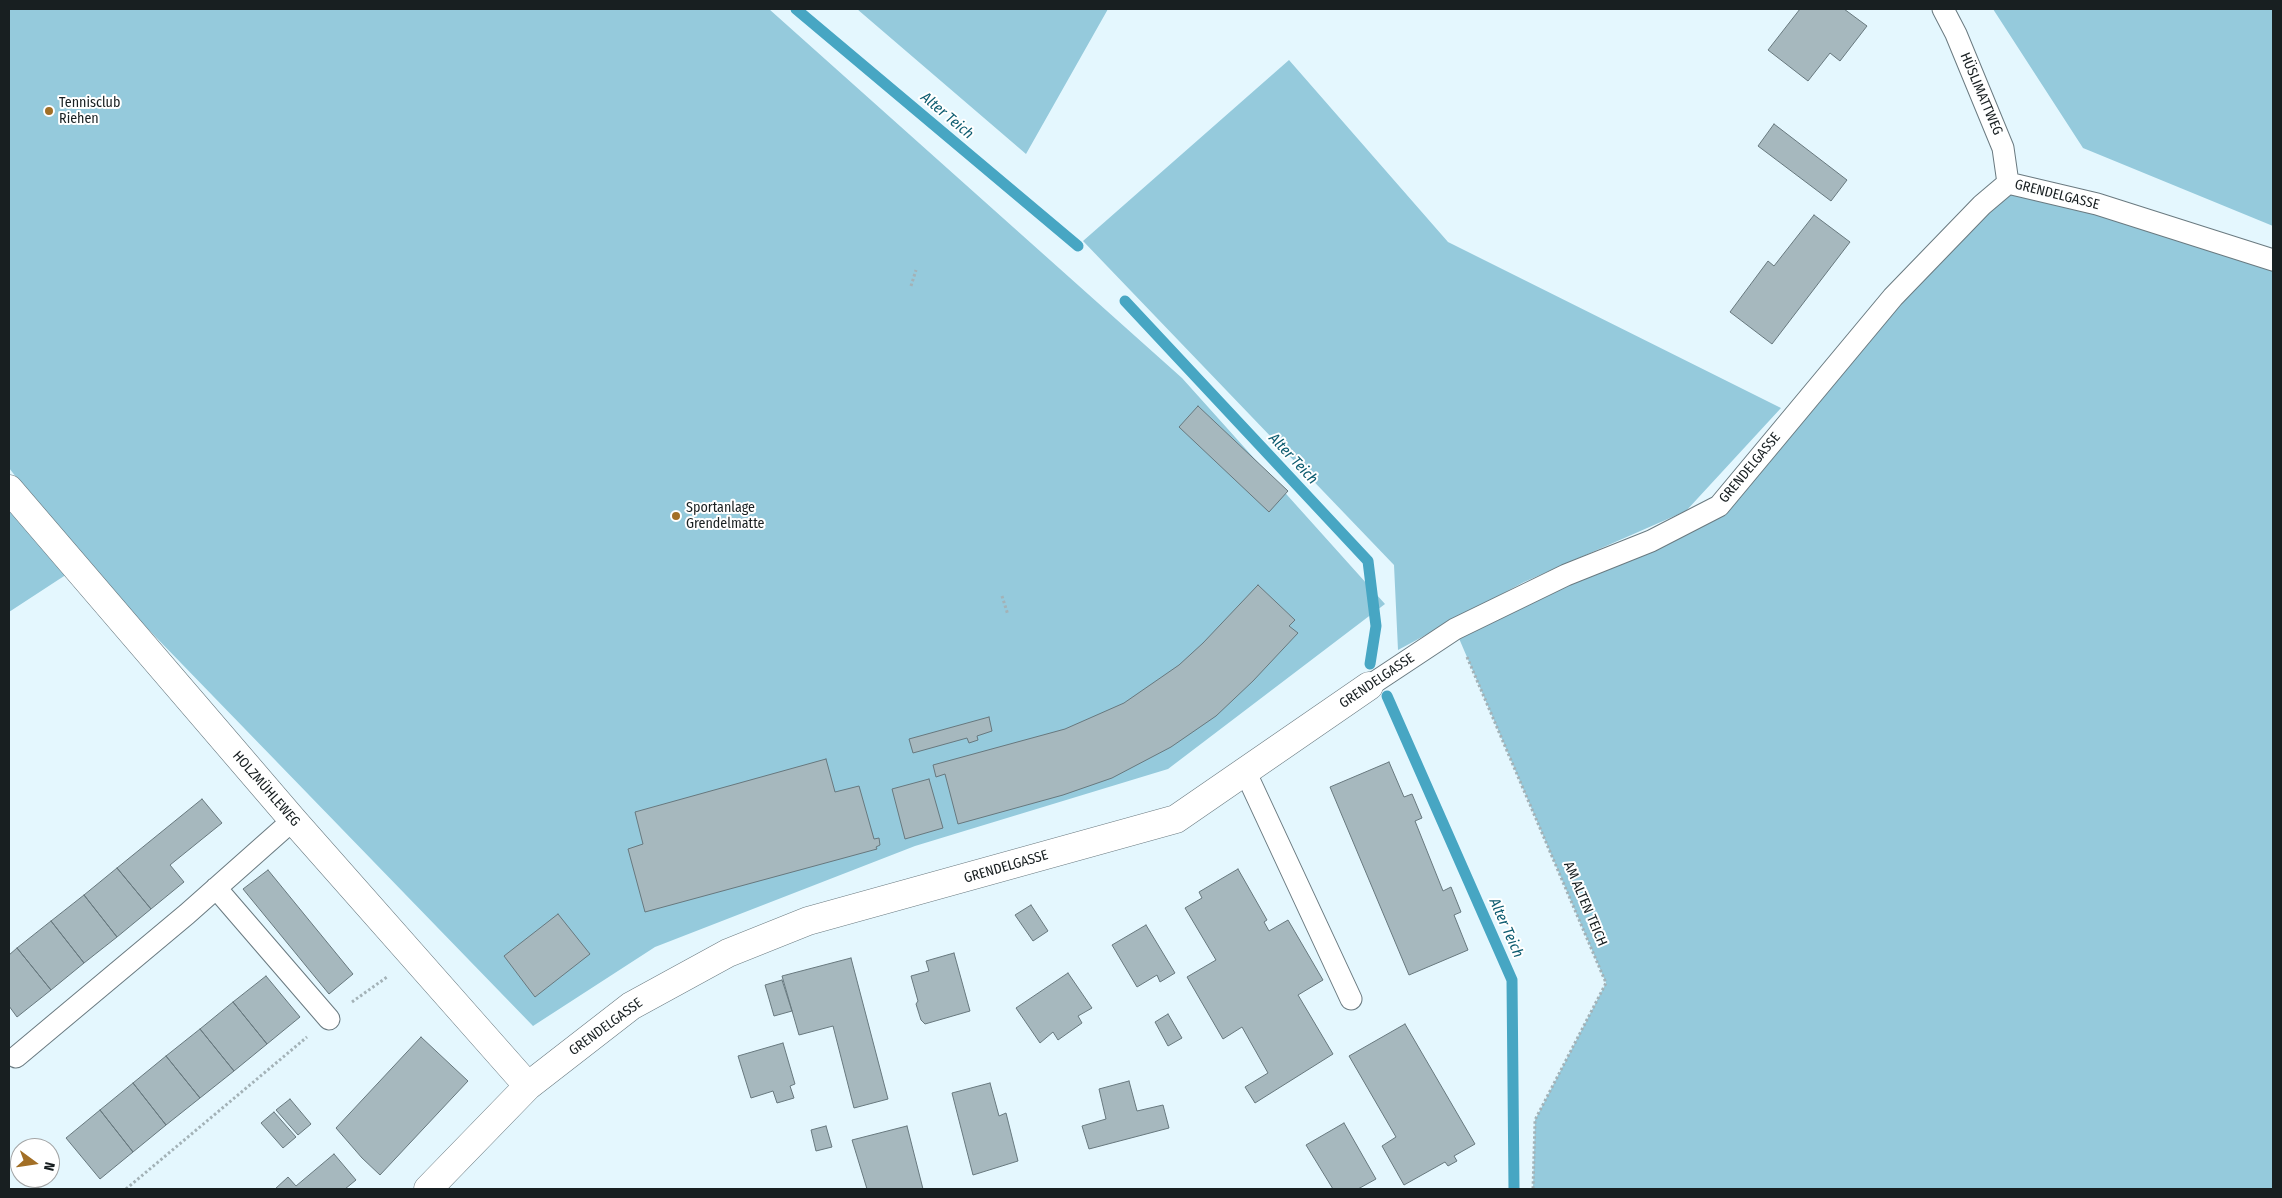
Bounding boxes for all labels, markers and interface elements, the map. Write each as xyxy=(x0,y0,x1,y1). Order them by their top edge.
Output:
street label: HÜSLIMATTWEG xyxy=(1956,50,2006,138)
water label: Alter Teich xyxy=(917,89,977,143)
place label: Tennisclub Riehen xyxy=(59,95,120,128)
marker: Tennisclub Riehen xyxy=(43,105,55,117)
street label: GRENDELGASSE xyxy=(2013,176,2101,214)
street label: GRENDELGASSE xyxy=(1716,429,1784,507)
water label: Alter Teich xyxy=(1265,430,1321,488)
place label: Sportanlage Grendelmatte xyxy=(686,500,764,532)
marker: Sportanlage Grendelmatte xyxy=(670,510,682,522)
street label: GRENDELGASSE xyxy=(1336,650,1418,712)
street label: HOLZMÜHLEWEG xyxy=(229,748,303,830)
street label: GRENDELGASSE xyxy=(962,847,1050,887)
street label: AM ALTEN TEICH xyxy=(1560,859,1610,949)
water label: Alter Teich xyxy=(1485,895,1527,961)
street label: GRENDELGASSE xyxy=(566,995,646,1059)
north arrow xyxy=(10,1138,60,1188)
text: N xyxy=(40,1160,58,1173)

